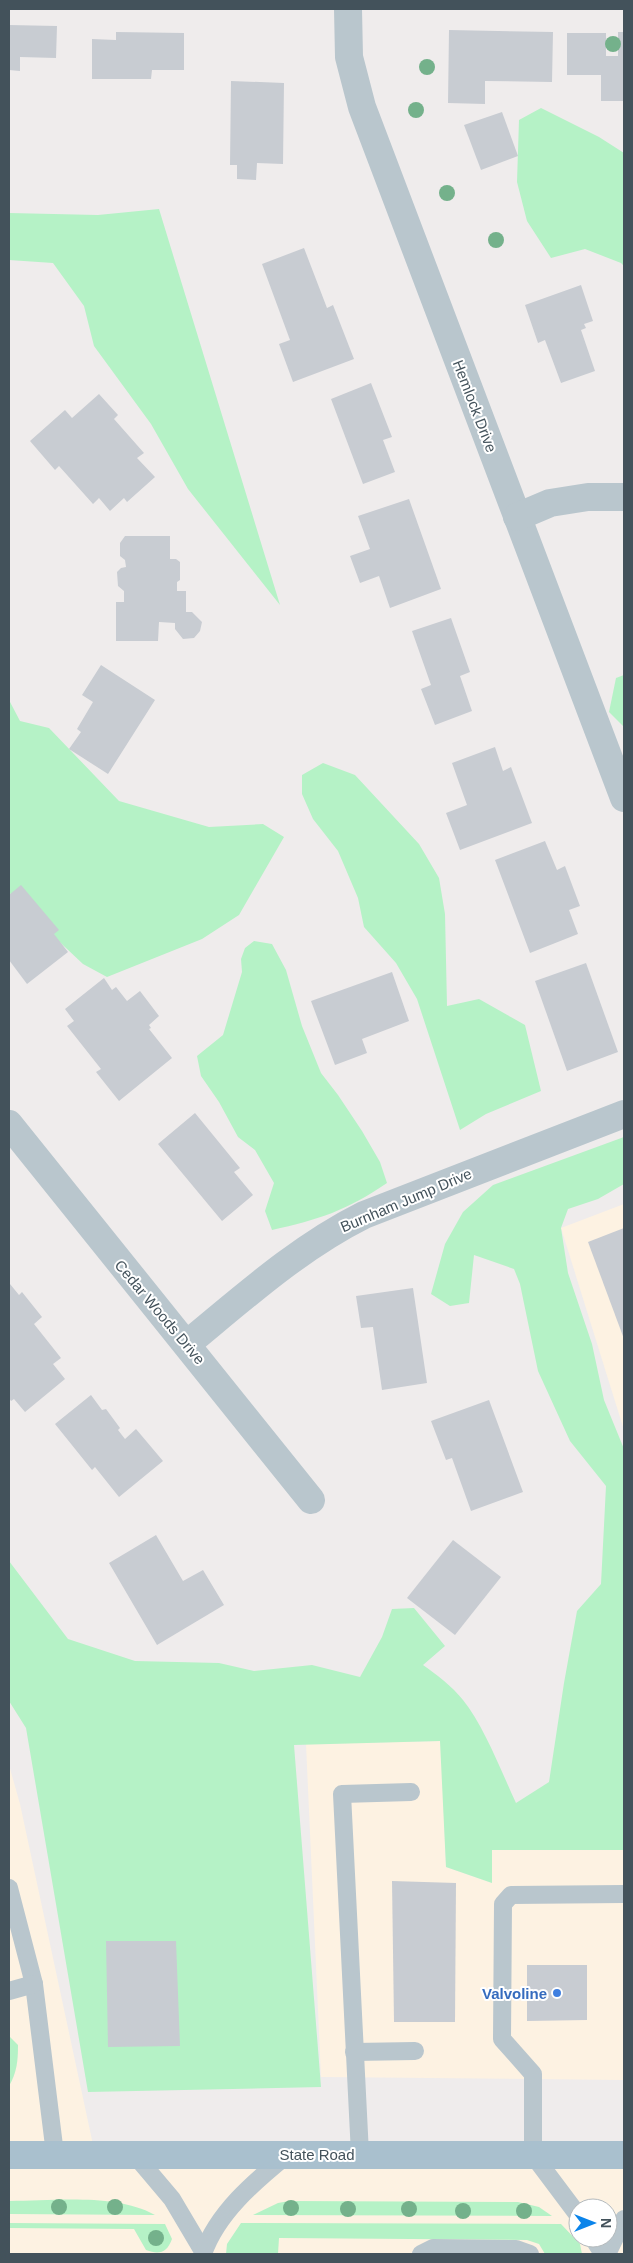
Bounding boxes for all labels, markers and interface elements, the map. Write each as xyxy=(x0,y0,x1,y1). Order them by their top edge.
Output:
street label: Hemlock Drive xyxy=(450,357,500,455)
street label: Burnham Jump Drive xyxy=(338,1165,474,1235)
street label: Cedar Woods Drive xyxy=(112,1257,208,1367)
place label: Valvoline xyxy=(482,1985,547,2002)
marker: Valvoline xyxy=(551,1987,563,1999)
street label: State Road xyxy=(279,2146,355,2163)
north arrow xyxy=(568,2198,618,2248)
text: N xyxy=(598,2218,614,2228)

